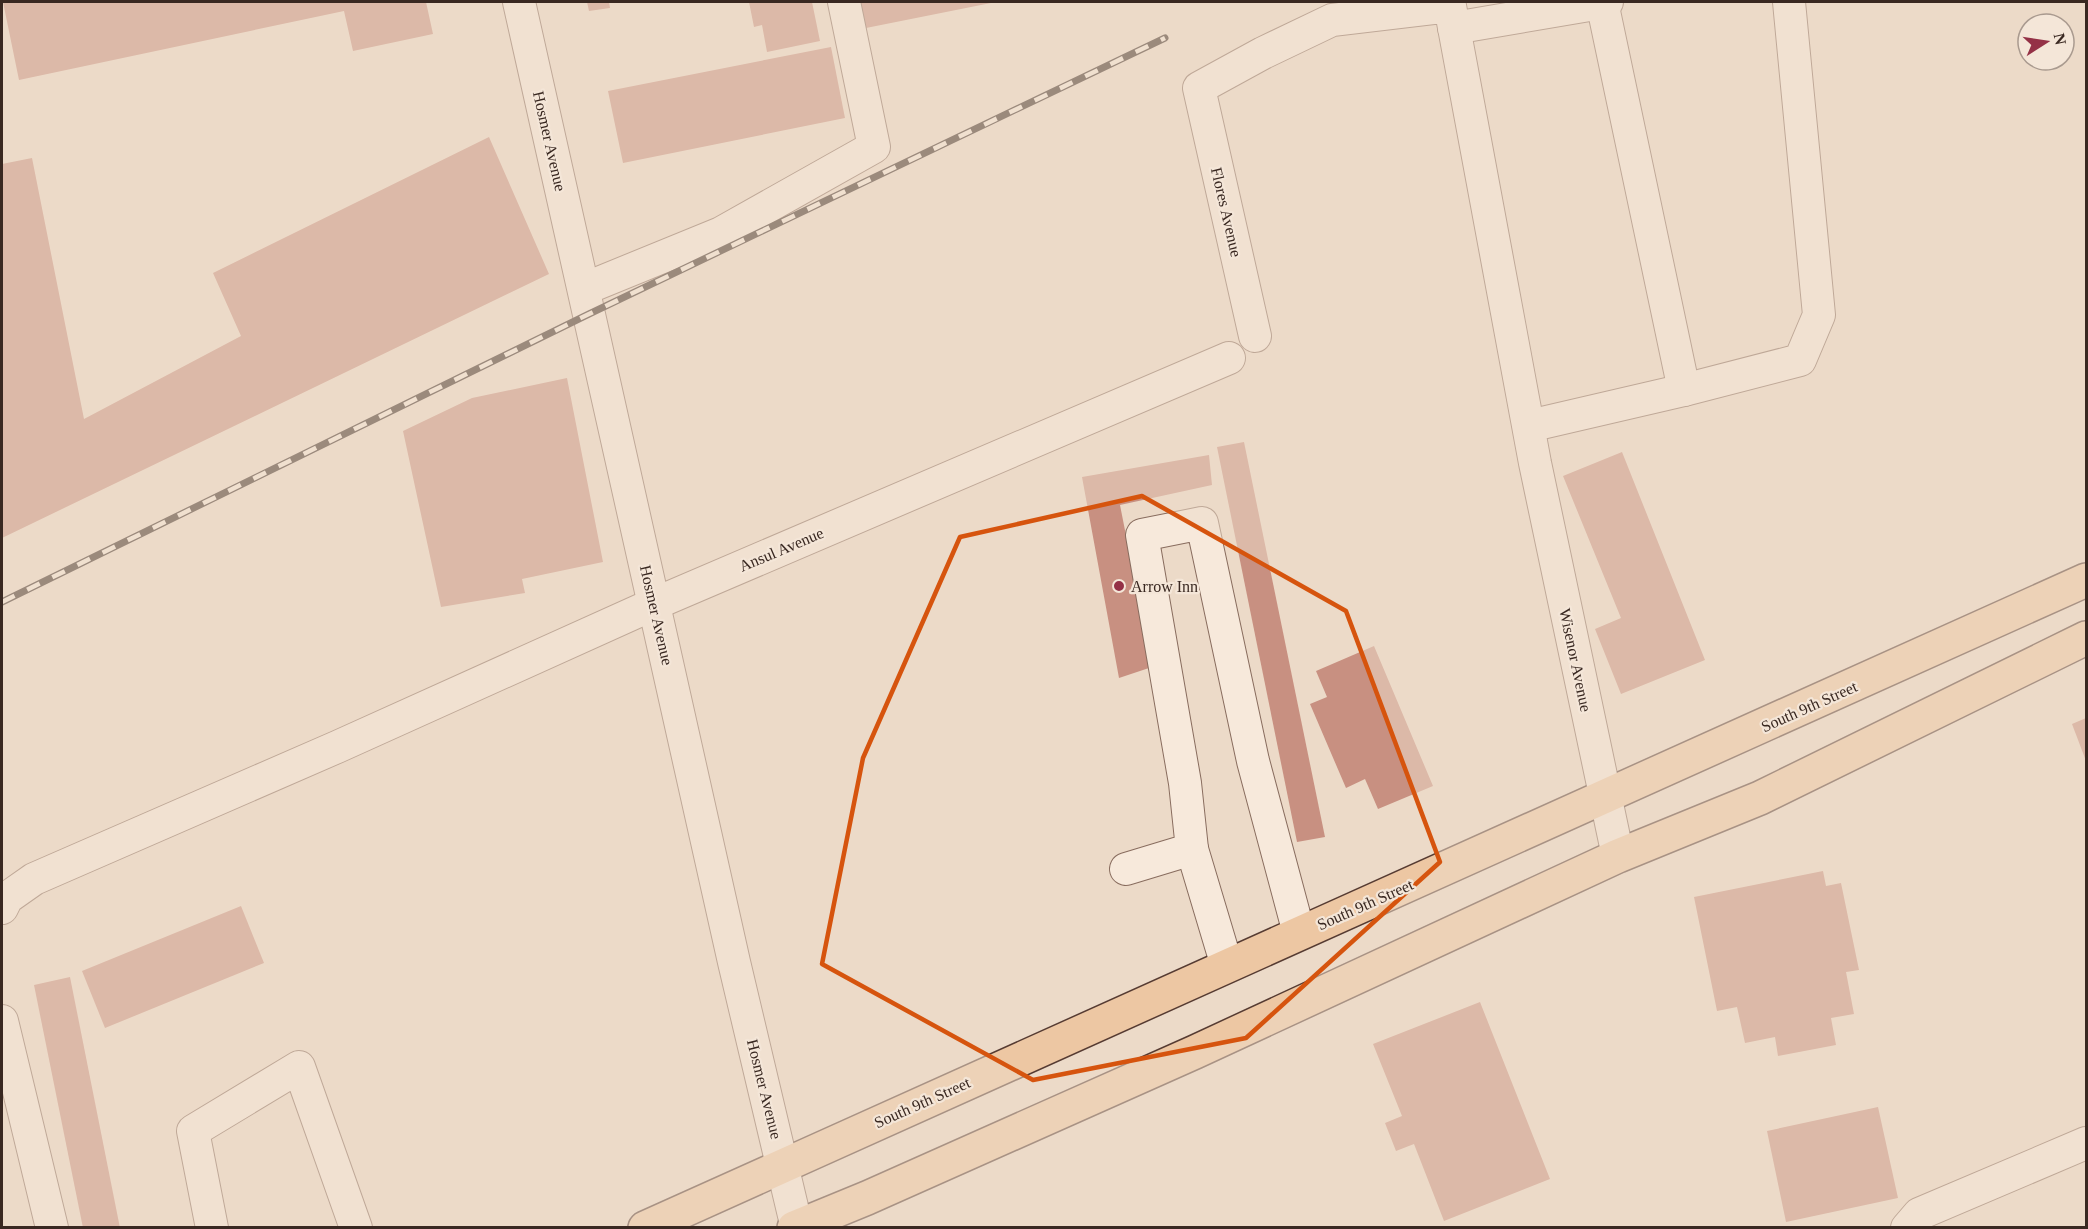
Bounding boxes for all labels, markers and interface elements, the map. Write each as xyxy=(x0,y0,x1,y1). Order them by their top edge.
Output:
north arrow xyxy=(2016,12,2076,72)
text: N xyxy=(2051,32,2070,47)
street label: Hosmer Avenue xyxy=(530,89,569,193)
street label: Flores Avenue xyxy=(1208,166,1245,259)
street label: Ansul Avenue xyxy=(736,524,826,575)
street label: Hosmer Avenue xyxy=(637,563,676,667)
place label: Arrow Inn xyxy=(1131,578,1198,595)
marker: Arrow Inn xyxy=(1112,579,1126,593)
street label: Wisenor Avenue xyxy=(1556,607,1595,713)
street label: South 9th Street xyxy=(1759,677,1860,735)
street label: South 9th Street xyxy=(1315,875,1416,933)
street label: Hosmer Avenue xyxy=(744,1037,785,1141)
street label: South 9th Street xyxy=(872,1073,973,1131)

